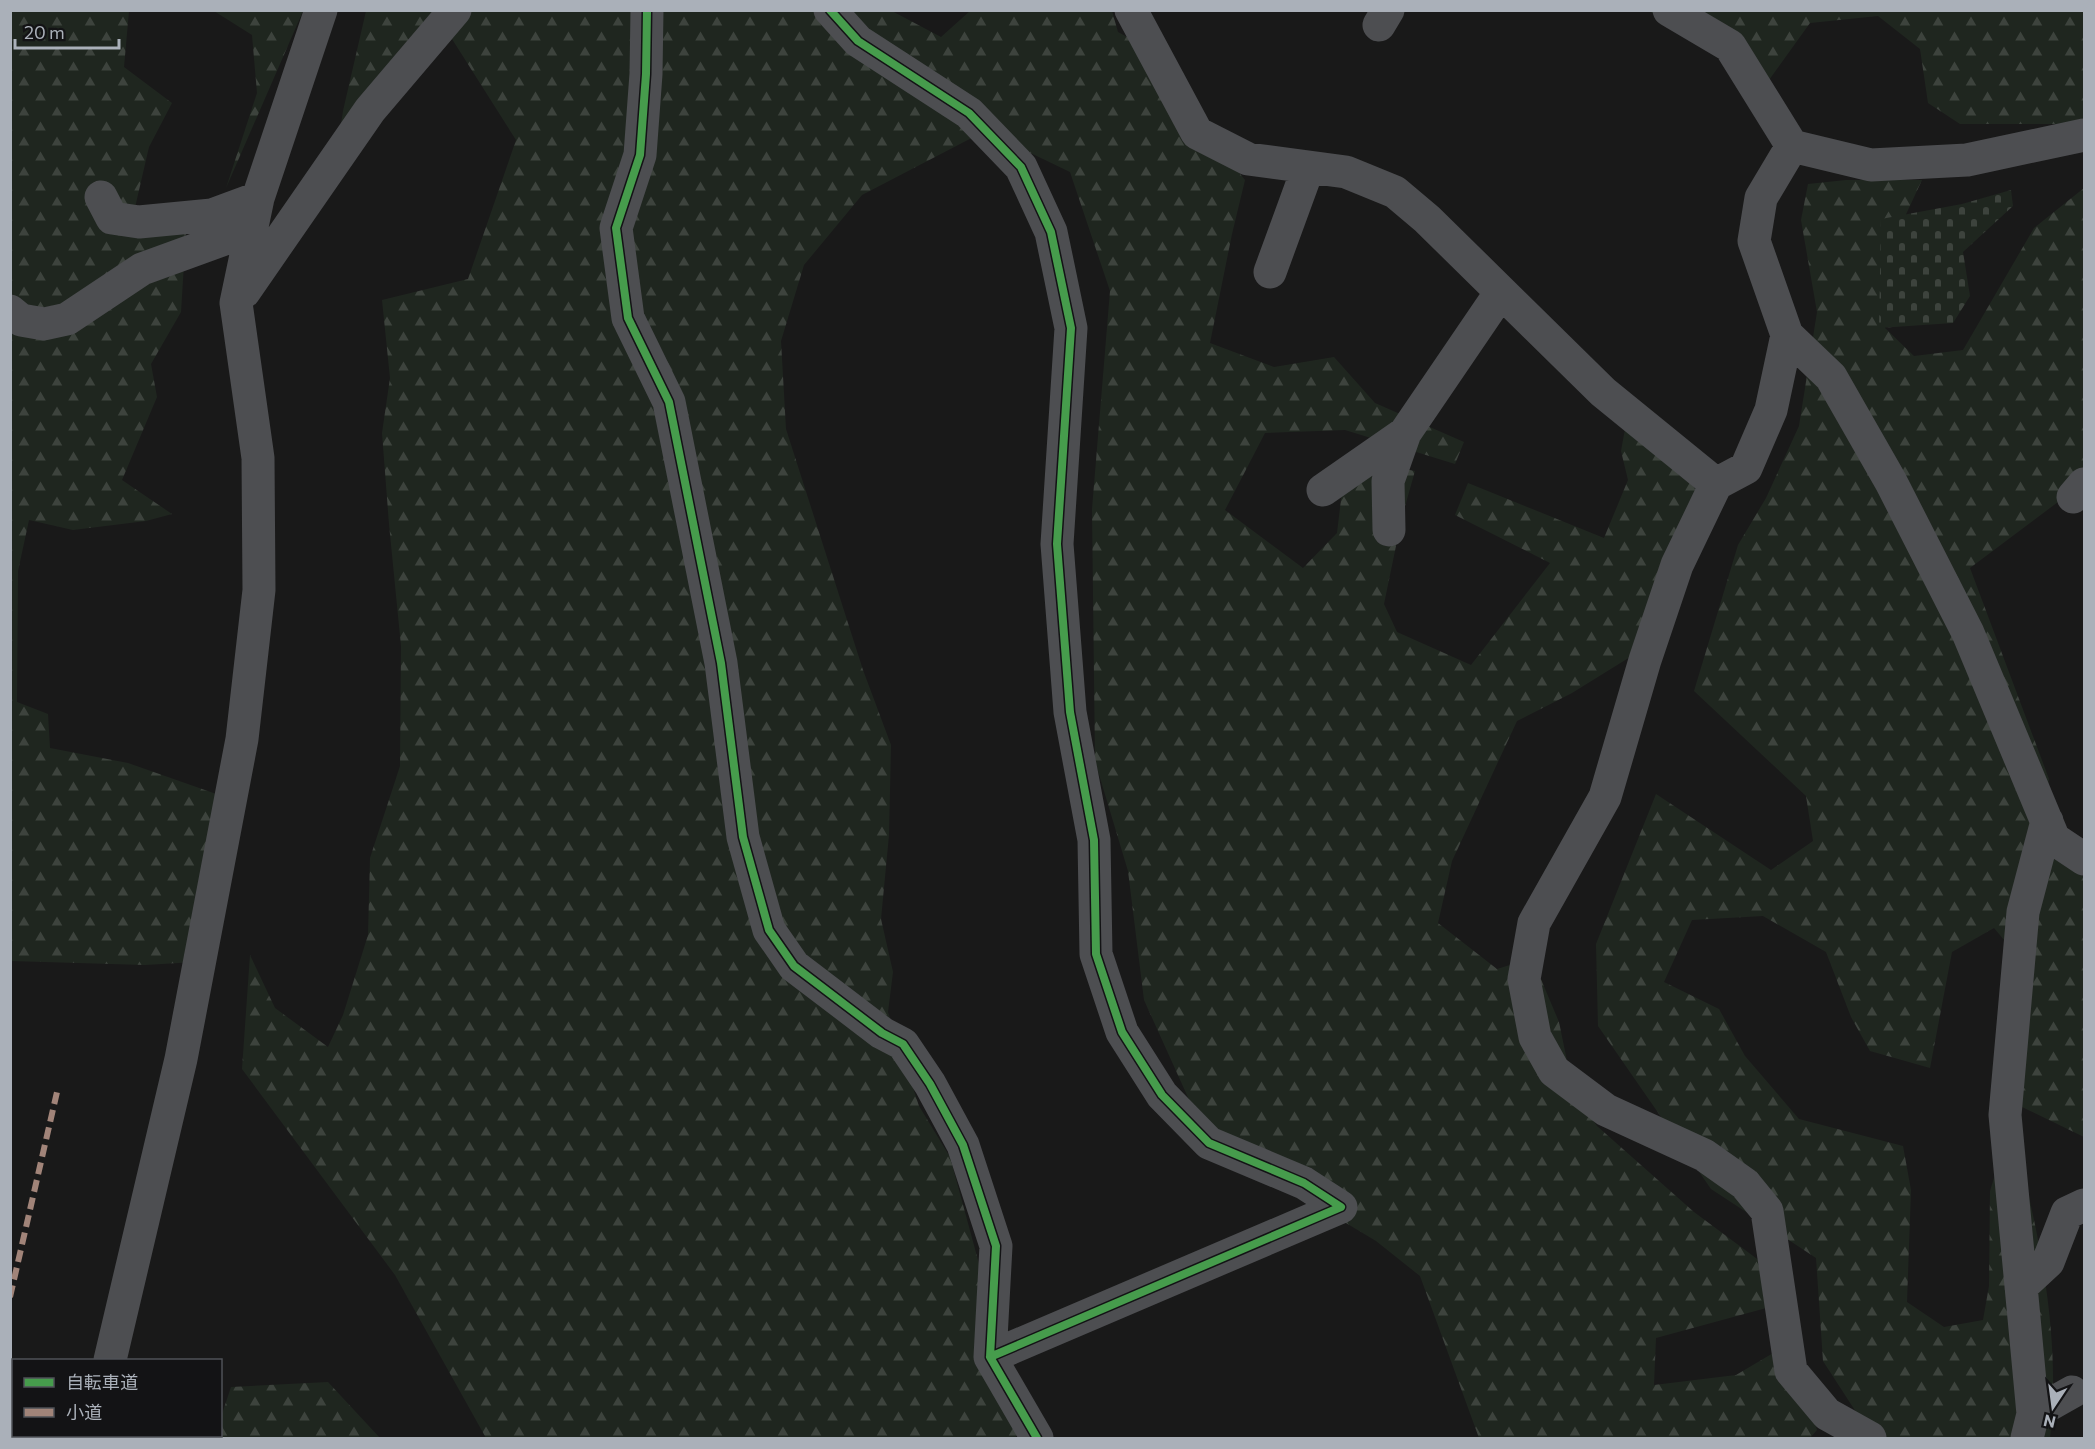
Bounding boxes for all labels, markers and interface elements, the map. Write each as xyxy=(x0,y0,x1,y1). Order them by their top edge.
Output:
scale bar xyxy=(15,12,118,50)
text: 20 m xyxy=(24,21,65,43)
legend xyxy=(12,1359,222,1437)
text: 自転車道 xyxy=(66,1371,138,1393)
north arrow xyxy=(2023,1377,2083,1437)
text: 小道 xyxy=(66,1401,102,1423)
text: N xyxy=(2042,1411,2057,1433)

